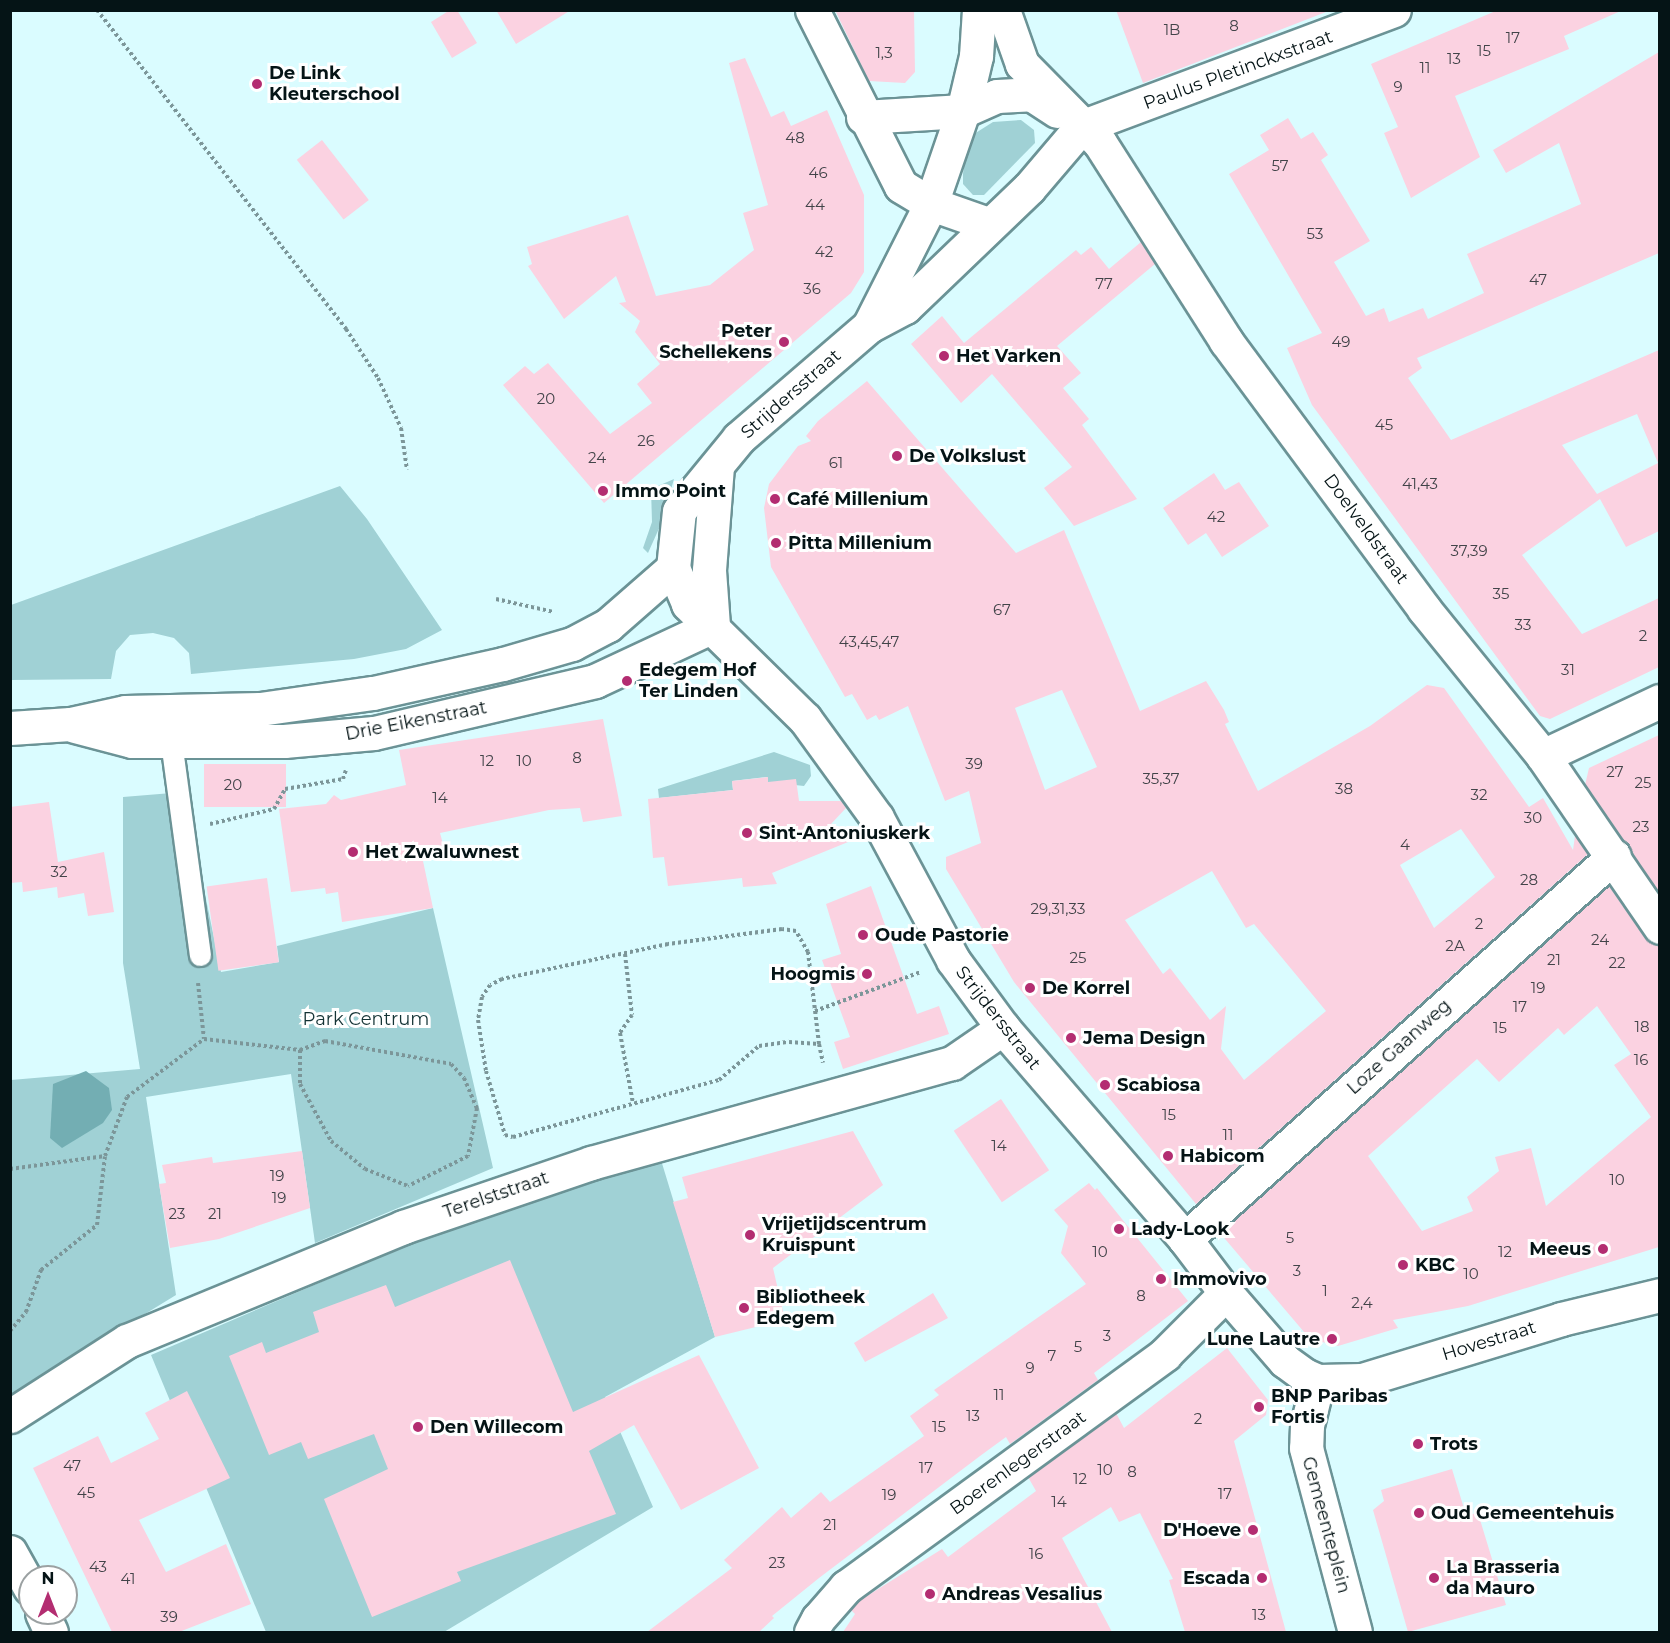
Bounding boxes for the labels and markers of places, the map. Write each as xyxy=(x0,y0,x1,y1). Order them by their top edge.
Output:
place label: De Link Kleuterschool xyxy=(269,63,400,106)
marker: De Link Kleuterschool xyxy=(250,77,264,91)
place label: Peter Schellekens xyxy=(659,321,772,364)
marker: Peter Schellekens xyxy=(777,335,791,349)
place label: Het Varken xyxy=(956,345,1061,367)
marker: Het Varken xyxy=(937,349,951,363)
place label: De Volkslust xyxy=(909,445,1026,467)
marker: De Volkslust xyxy=(890,449,904,463)
place label: Immo Point xyxy=(615,480,726,502)
marker: Immo Point xyxy=(596,484,610,498)
place label: Café Millenium xyxy=(787,488,928,510)
marker: Café Millenium xyxy=(768,492,782,506)
place label: Pitta Millenium xyxy=(788,532,932,554)
marker: Pitta Millenium xyxy=(769,536,783,550)
place label: Edegem Hof Ter Linden xyxy=(639,660,756,702)
marker: Edegem Hof Ter Linden xyxy=(620,674,634,688)
place label: Sint-Antoniuskerk xyxy=(759,822,930,844)
marker: Sint-Antoniuskerk xyxy=(740,826,754,840)
place label: Het Zwaluwnest xyxy=(365,841,519,863)
marker: Het Zwaluwnest xyxy=(346,845,360,859)
place label: Oude Pastorie xyxy=(875,924,1009,946)
marker: Oude Pastorie xyxy=(856,928,870,942)
place label: Hoogmis xyxy=(770,963,855,985)
marker: Hoogmis xyxy=(860,967,874,981)
place label: De Korrel xyxy=(1042,977,1130,999)
marker: De Korrel xyxy=(1023,981,1037,995)
place label: Jema Design xyxy=(1083,1027,1205,1049)
marker: Jema Design xyxy=(1064,1031,1078,1045)
place label: Scabiosa xyxy=(1117,1074,1201,1096)
marker: Scabiosa xyxy=(1098,1078,1112,1092)
place label: Habicom xyxy=(1180,1145,1265,1167)
marker: Habicom xyxy=(1161,1149,1175,1163)
place label: Vrijetijdscentrum Kruispunt xyxy=(762,1214,927,1256)
place label: Lady-Look xyxy=(1131,1218,1229,1240)
marker: Lady-Look xyxy=(1112,1222,1126,1236)
marker: Vrijetijdscentrum Kruispunt xyxy=(743,1228,757,1242)
place label: Meeus xyxy=(1529,1238,1591,1260)
marker: Meeus xyxy=(1596,1242,1610,1256)
place label: KBC xyxy=(1415,1254,1455,1276)
marker: KBC xyxy=(1396,1258,1410,1272)
place label: Immovivo xyxy=(1173,1268,1267,1290)
marker: Immovivo xyxy=(1154,1272,1168,1286)
place label: Bibliotheek Edegem xyxy=(756,1287,865,1330)
marker: Bibliotheek Edegem xyxy=(737,1301,751,1315)
place label: Lune Lautre xyxy=(1207,1328,1320,1350)
marker: Lune Lautre xyxy=(1325,1332,1339,1346)
place label: BNP Paribas Fortis xyxy=(1271,1386,1388,1428)
marker: BNP Paribas Fortis xyxy=(1252,1400,1266,1414)
place label: Den Willecom xyxy=(430,1416,563,1438)
marker: Den Willecom xyxy=(411,1420,425,1434)
place label: Trots xyxy=(1430,1433,1478,1455)
marker: Trots xyxy=(1411,1437,1425,1451)
place label: Oud Gemeentehuis xyxy=(1431,1502,1614,1524)
marker: Oud Gemeentehuis xyxy=(1412,1506,1426,1520)
place label: D'Hoeve xyxy=(1163,1519,1241,1541)
marker: D'Hoeve xyxy=(1246,1523,1260,1537)
place label: La Brasseria da Mauro xyxy=(1446,1557,1560,1600)
place label: Escada xyxy=(1183,1567,1250,1589)
marker: Escada xyxy=(1255,1571,1269,1585)
marker: La Brasseria da Mauro xyxy=(1427,1571,1441,1585)
place label: Andreas Vesalius xyxy=(942,1583,1102,1605)
marker: Andreas Vesalius xyxy=(923,1587,937,1601)

